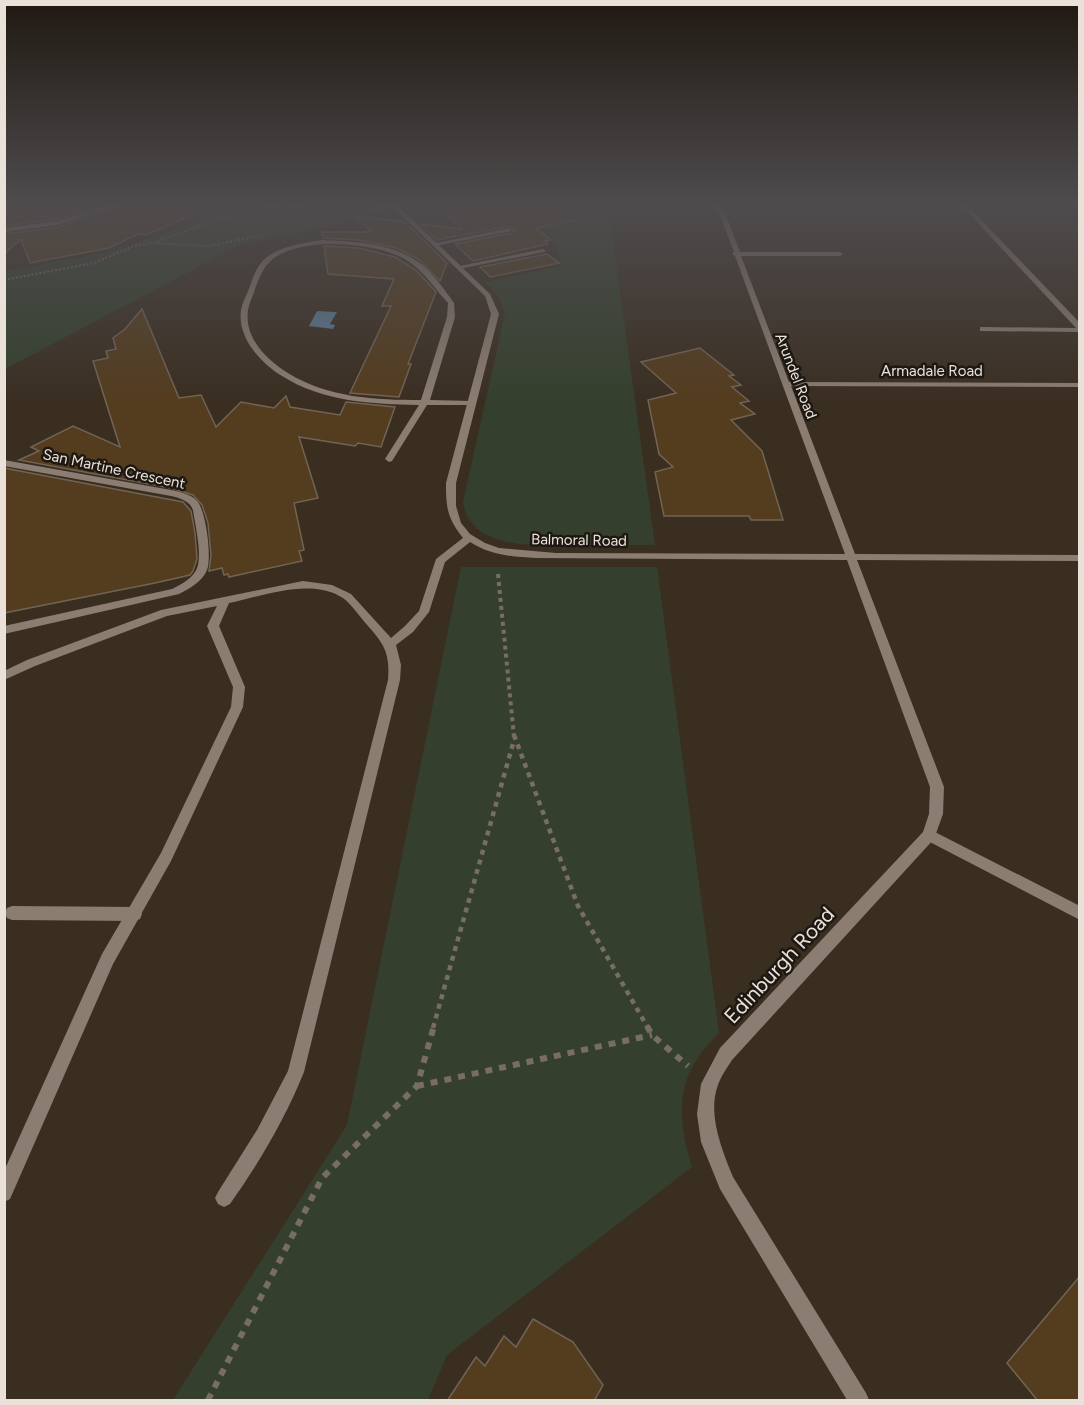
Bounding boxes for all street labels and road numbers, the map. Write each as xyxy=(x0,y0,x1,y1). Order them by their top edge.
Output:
street label: Arundel Road xyxy=(771,331,821,421)
street label: Armadale Road xyxy=(881,362,983,380)
street label: San Martine Crescent xyxy=(41,445,187,493)
street label: Balmoral Road xyxy=(531,530,627,550)
street label: Edinburgh Road xyxy=(719,902,839,1028)

